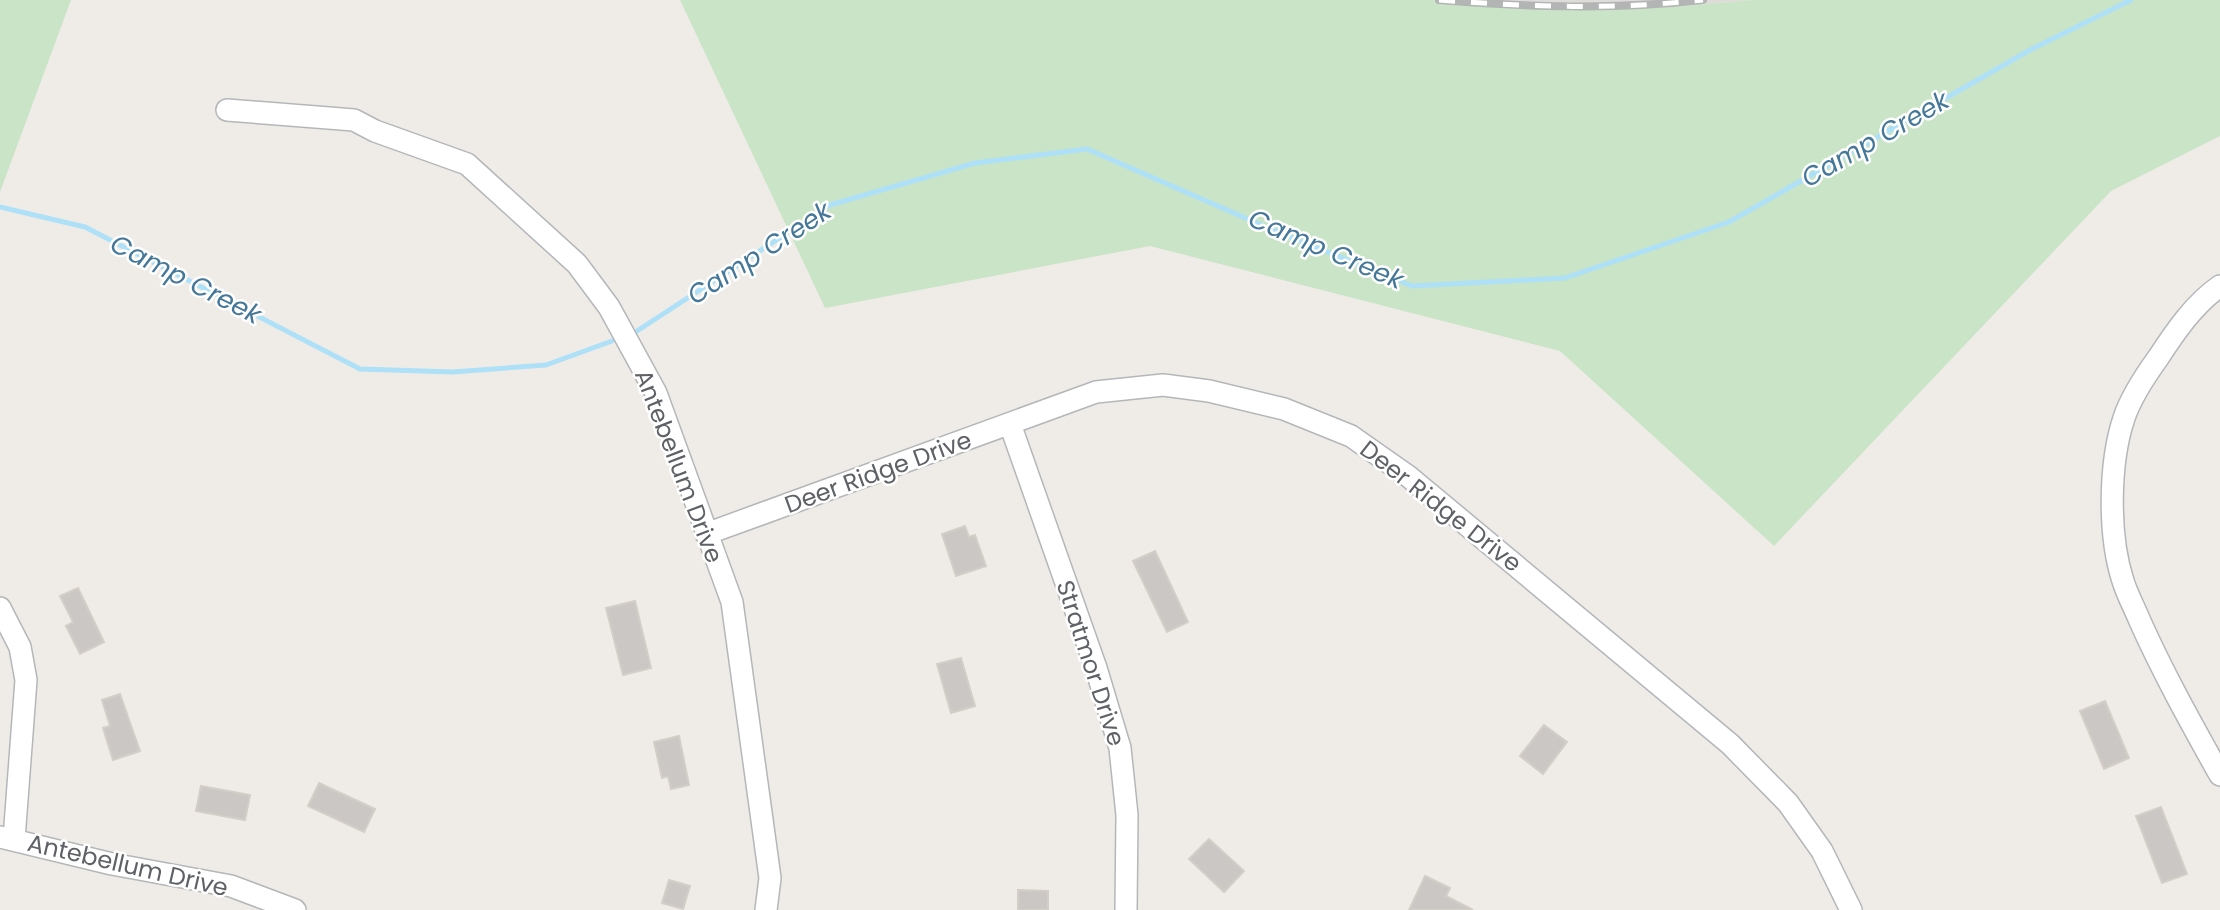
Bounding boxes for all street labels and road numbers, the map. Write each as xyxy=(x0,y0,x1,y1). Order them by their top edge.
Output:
street label: Antebellum Drive xyxy=(627,365,731,567)
street label: Deer Ridge Drive xyxy=(780,423,976,521)
street label: Deer Ridge Drive xyxy=(1353,433,1529,579)
street label: Stratmor Drive xyxy=(1049,576,1133,750)
street label: Antebellum Drive xyxy=(25,826,231,904)

